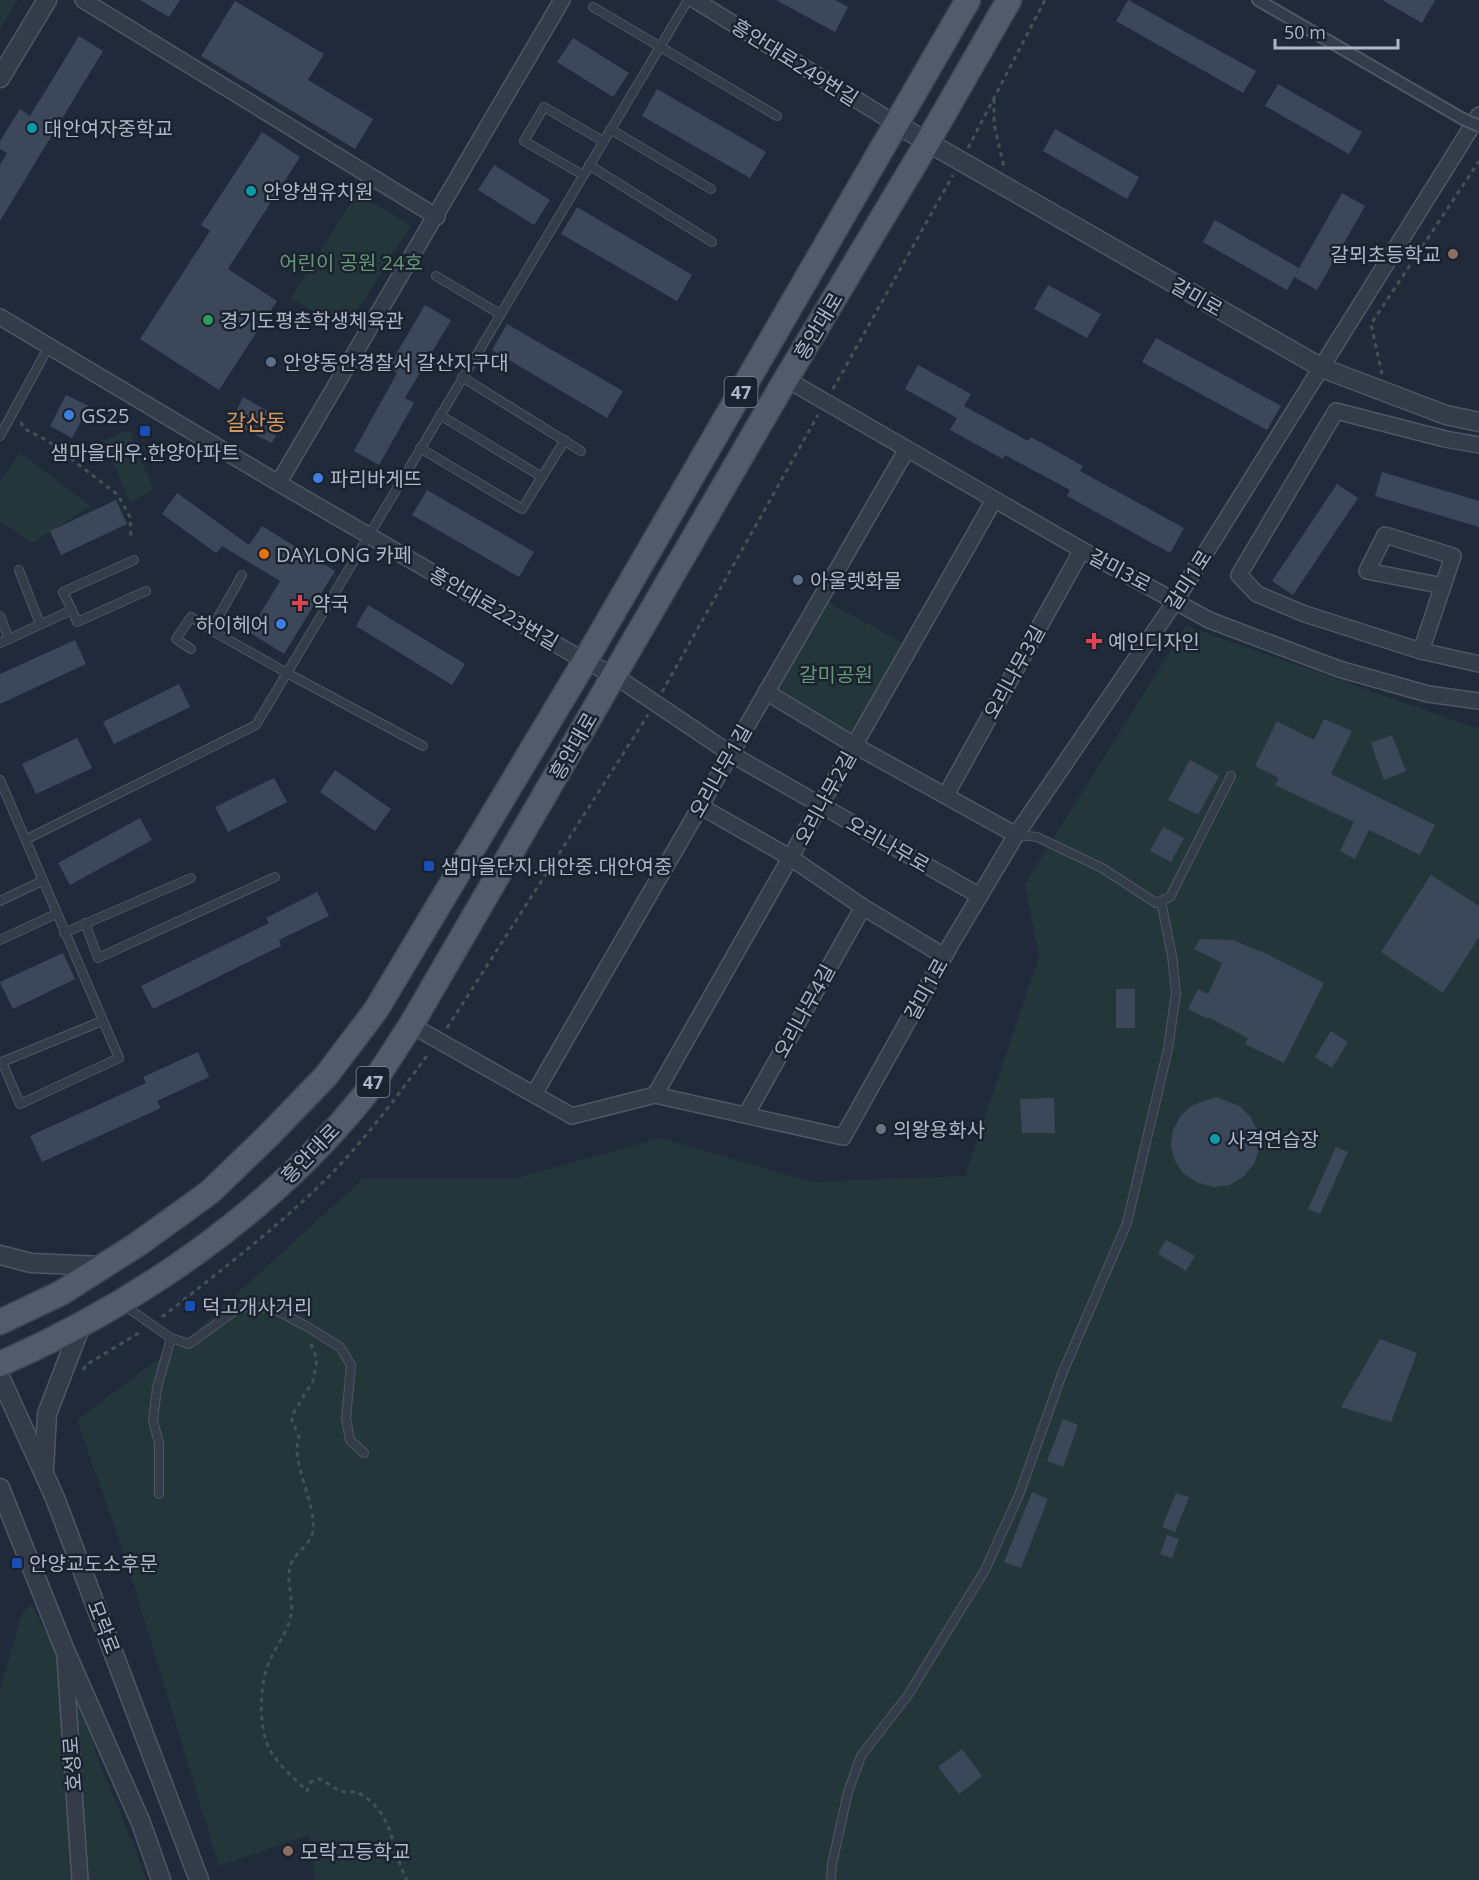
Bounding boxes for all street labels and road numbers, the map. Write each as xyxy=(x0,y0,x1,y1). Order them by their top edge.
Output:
street label: 흥안대로249번길 xyxy=(726,12,864,112)
street label: 갈미로 xyxy=(1166,272,1228,322)
street label: 흥안대로 xyxy=(787,287,849,365)
road number: 47 xyxy=(724,377,758,407)
street label: 갈미3로 xyxy=(1084,542,1156,598)
street label: 갈미1로 xyxy=(1159,545,1217,615)
street label: 흥안대로223번길 xyxy=(425,560,563,656)
street label: 오리나무3길 xyxy=(977,620,1051,724)
street label: 흥안대로 xyxy=(543,707,603,785)
street label: 오리나무1길 xyxy=(682,719,758,823)
street label: 오리나무2길 xyxy=(788,746,862,850)
street label: 오리나무로 xyxy=(841,809,935,879)
street label: 갈미1로 xyxy=(898,953,954,1025)
street label: 오리나무4길 xyxy=(767,959,841,1063)
road number: 47 xyxy=(356,1067,389,1097)
street label: 흥안대로 xyxy=(275,1117,345,1189)
street label: 모락로 xyxy=(82,1596,126,1658)
street label: 호성로 xyxy=(57,1736,87,1792)

